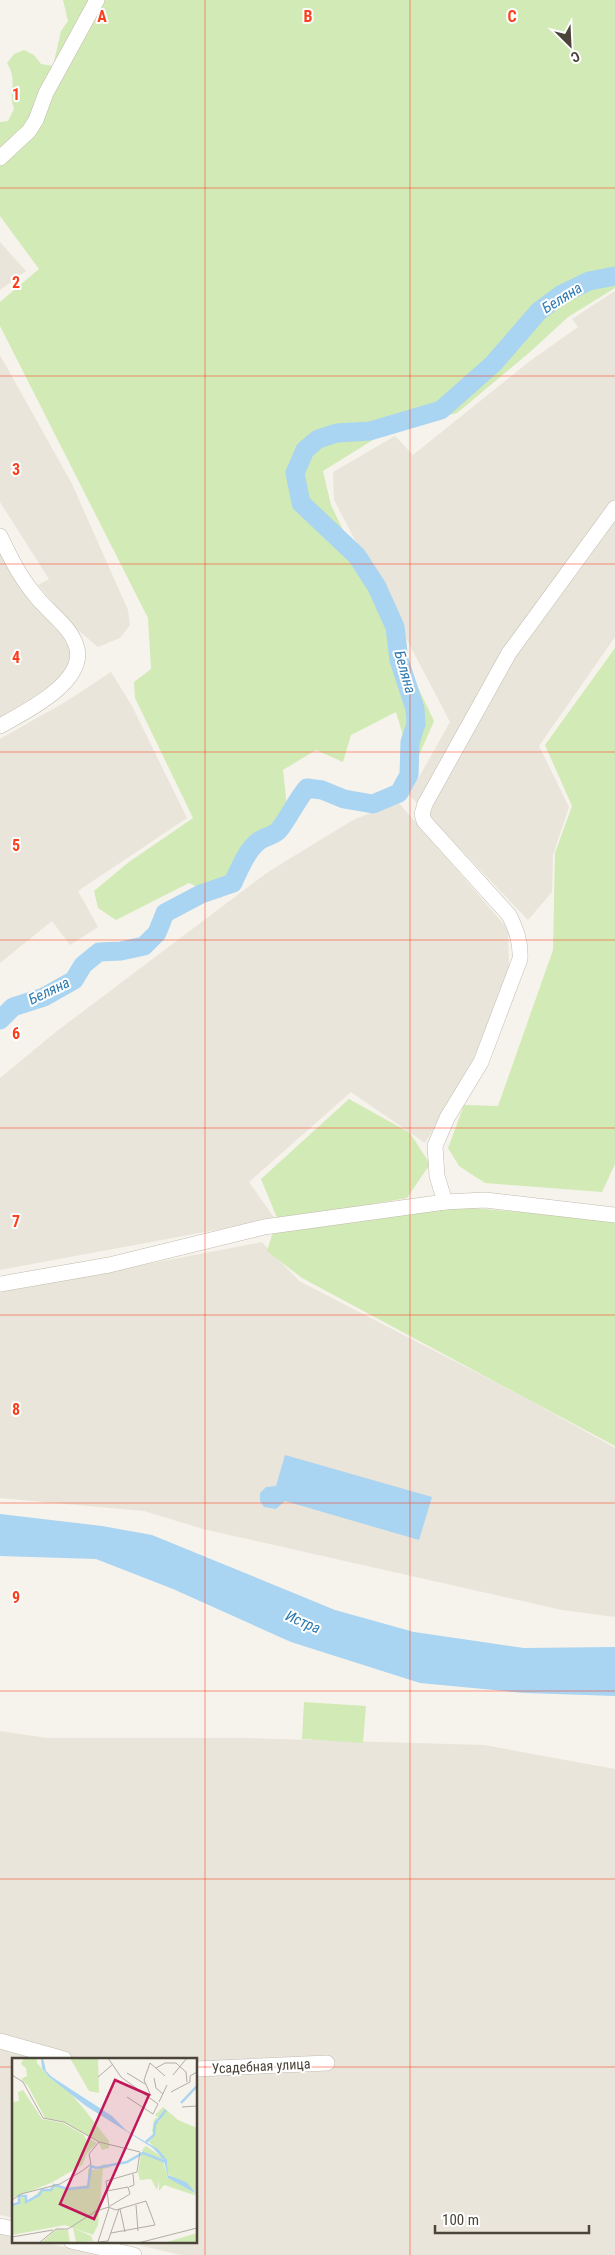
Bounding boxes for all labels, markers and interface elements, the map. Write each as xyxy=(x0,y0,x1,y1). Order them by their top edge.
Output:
text: A xyxy=(97,7,107,26)
text: B xyxy=(304,7,313,26)
text: C xyxy=(507,7,517,26)
north arrow xyxy=(545,20,595,70)
text: С xyxy=(568,48,582,66)
text: 1 xyxy=(12,85,20,104)
text: 2 xyxy=(12,273,20,292)
water label: Беляна xyxy=(539,279,585,317)
text: 3 xyxy=(12,460,20,479)
text: 4 xyxy=(12,648,20,667)
water label: Беляна xyxy=(390,649,420,696)
text: 5 xyxy=(12,836,20,855)
water label: Беляна xyxy=(25,973,73,1009)
text: 6 xyxy=(12,1024,20,1043)
text: 7 xyxy=(12,1212,20,1231)
text: 8 xyxy=(12,1400,20,1419)
text: 9 xyxy=(12,1588,20,1607)
water label: Истра xyxy=(283,1607,323,1637)
street label: Усадебная улица xyxy=(211,2055,311,2077)
inset map xyxy=(12,2058,198,2242)
scale bar xyxy=(435,2202,589,2234)
text: 100 m xyxy=(442,2211,479,2229)

